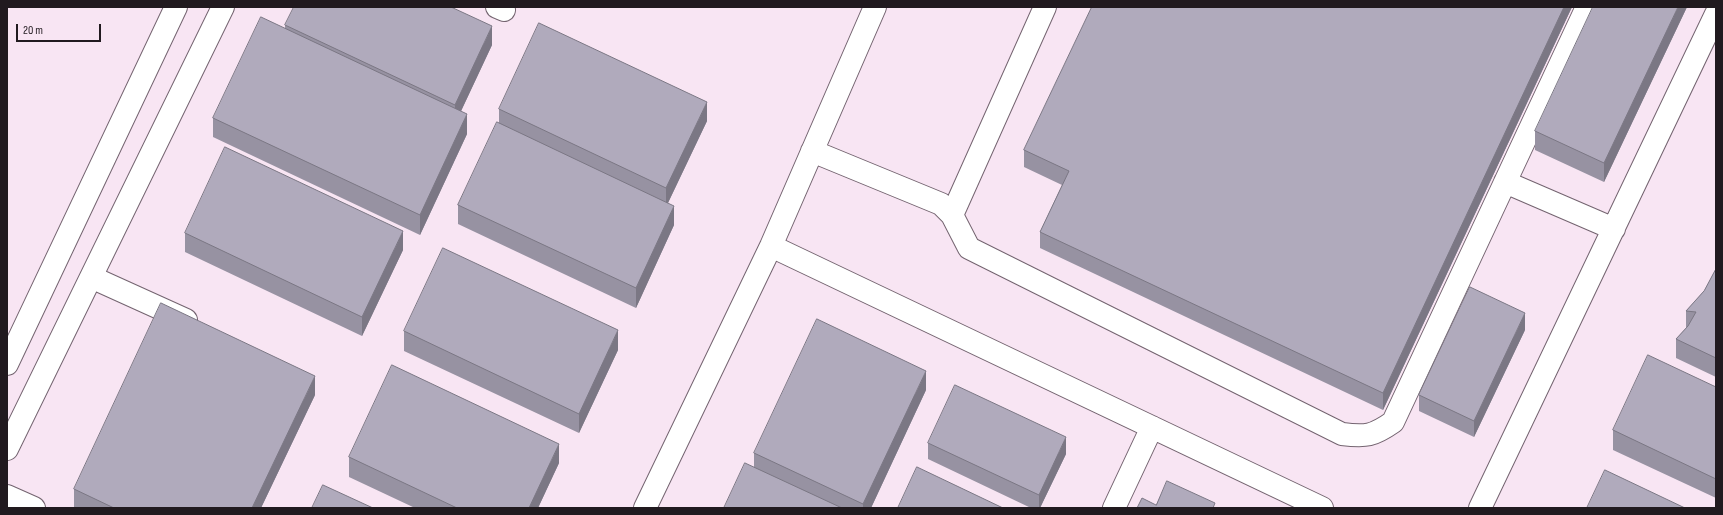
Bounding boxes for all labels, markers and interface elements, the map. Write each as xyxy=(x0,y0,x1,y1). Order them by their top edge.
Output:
scale bar xyxy=(18,16,103,42)
text: 20 m xyxy=(23,23,43,38)

